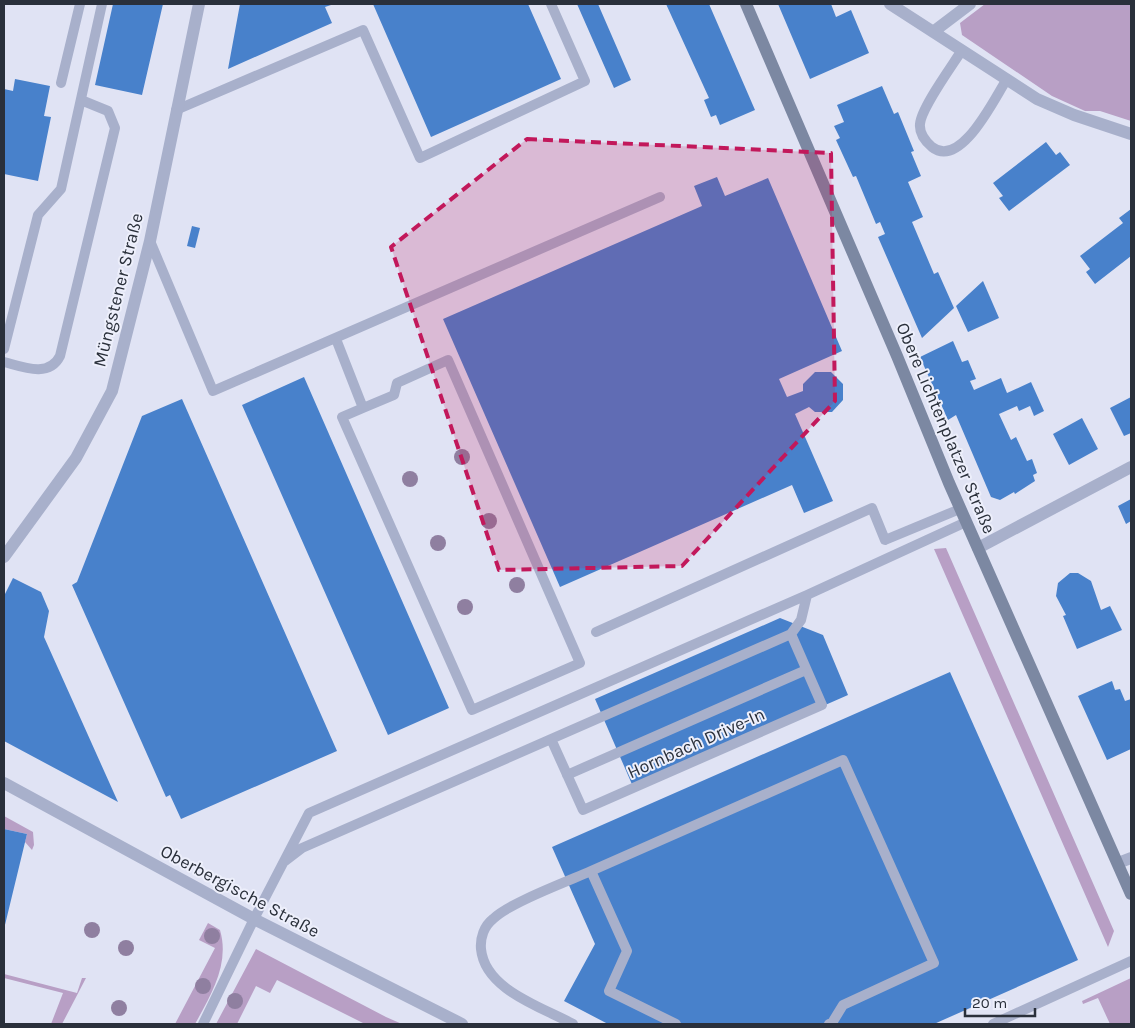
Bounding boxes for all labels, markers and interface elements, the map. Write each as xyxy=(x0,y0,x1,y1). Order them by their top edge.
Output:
street label: Müngstener Straße xyxy=(88,211,148,369)
street label: Obere Lichtenplatzer Straße xyxy=(891,319,1001,537)
street label: Hornbach Drive-In xyxy=(624,703,768,783)
street label: Oberbergische Straße xyxy=(157,840,323,942)
scale bar xyxy=(965,986,1035,1018)
text: 20 m xyxy=(972,994,1007,1012)

